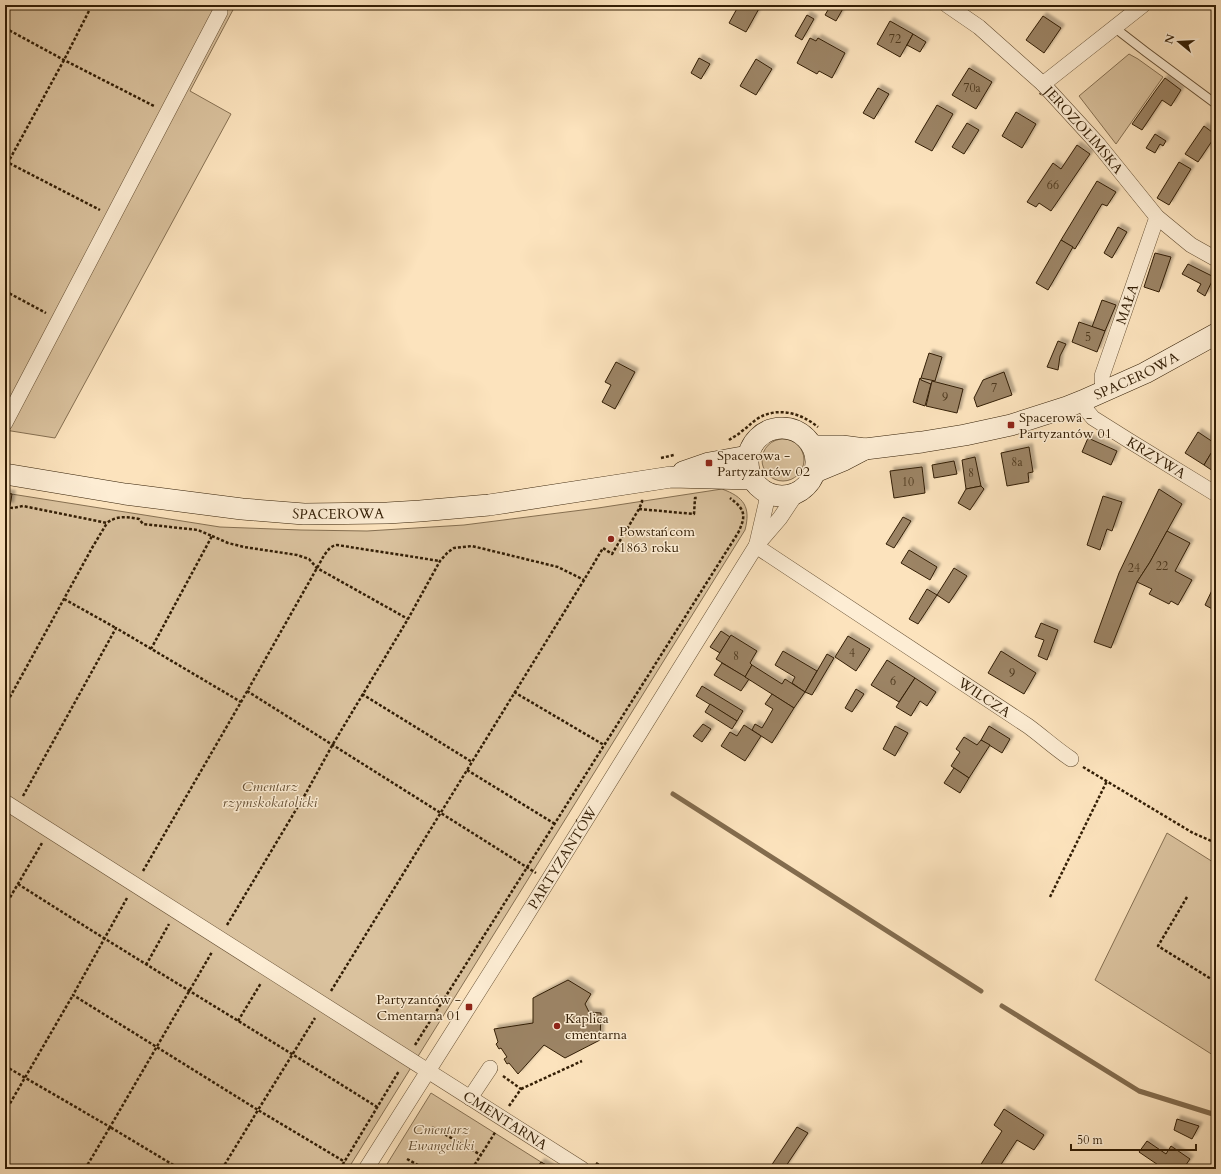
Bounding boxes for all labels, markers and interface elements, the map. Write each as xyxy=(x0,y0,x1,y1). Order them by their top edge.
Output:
north arrow xyxy=(1159,22,1199,62)
house number: 72 xyxy=(889,31,901,47)
text: N xyxy=(1161,32,1179,46)
house number: 70a xyxy=(963,80,982,96)
street label: JEROZOLIMSKA xyxy=(1039,80,1128,178)
house number: 66 xyxy=(1047,177,1059,193)
street label: MAŁA xyxy=(1111,281,1143,327)
house number: 5 xyxy=(1085,329,1091,345)
street label: SPACEROWA xyxy=(1091,347,1182,404)
house number: 7 xyxy=(991,380,997,396)
house number: 9 xyxy=(942,389,948,405)
place label: Spacerowa - Partyzantów 01 xyxy=(1019,408,1112,443)
marker: Spacerowa - Partyzantów 01 xyxy=(1006,420,1016,430)
street label: KRZYWA xyxy=(1123,432,1190,483)
place label: Spacerowa - Partyzantów 02 xyxy=(717,446,810,481)
house number: 8a xyxy=(1011,454,1023,470)
marker: Spacerowa - Partyzantów 02 xyxy=(704,458,714,468)
house number: 8 xyxy=(968,465,974,481)
house number: 10 xyxy=(902,474,914,490)
street label: SPACEROWA xyxy=(292,504,384,524)
place label: Powstańcom 1863 roku xyxy=(619,522,695,557)
marker: Powstańcom 1863 roku xyxy=(606,534,616,544)
house number: 22 xyxy=(1156,558,1168,574)
house number: 24 xyxy=(1128,560,1140,576)
house number: 4 xyxy=(849,645,855,661)
house number: 8 xyxy=(733,648,739,664)
house number: 9 xyxy=(1009,665,1015,681)
street label: WILCZA xyxy=(954,672,1015,722)
house number: 6 xyxy=(890,673,896,689)
park label: Cmentarz rzymskokatolicki xyxy=(223,777,318,812)
street label: PARTYZANTÓW xyxy=(523,802,602,913)
place label: Partyzantów - Cmentarna 01 xyxy=(376,990,461,1025)
marker: Partyzantów - Cmentarna 01 xyxy=(464,1002,474,1012)
place label: Kaplica cmentarna xyxy=(565,1009,627,1044)
marker: Kaplica cmentarna xyxy=(552,1021,562,1031)
street label: CMENTARNA xyxy=(460,1086,551,1154)
park label: Cmentarz Ewangelicki xyxy=(408,1120,474,1155)
scale bar xyxy=(1071,1126,1196,1152)
text: 50 m xyxy=(1077,1132,1104,1148)

